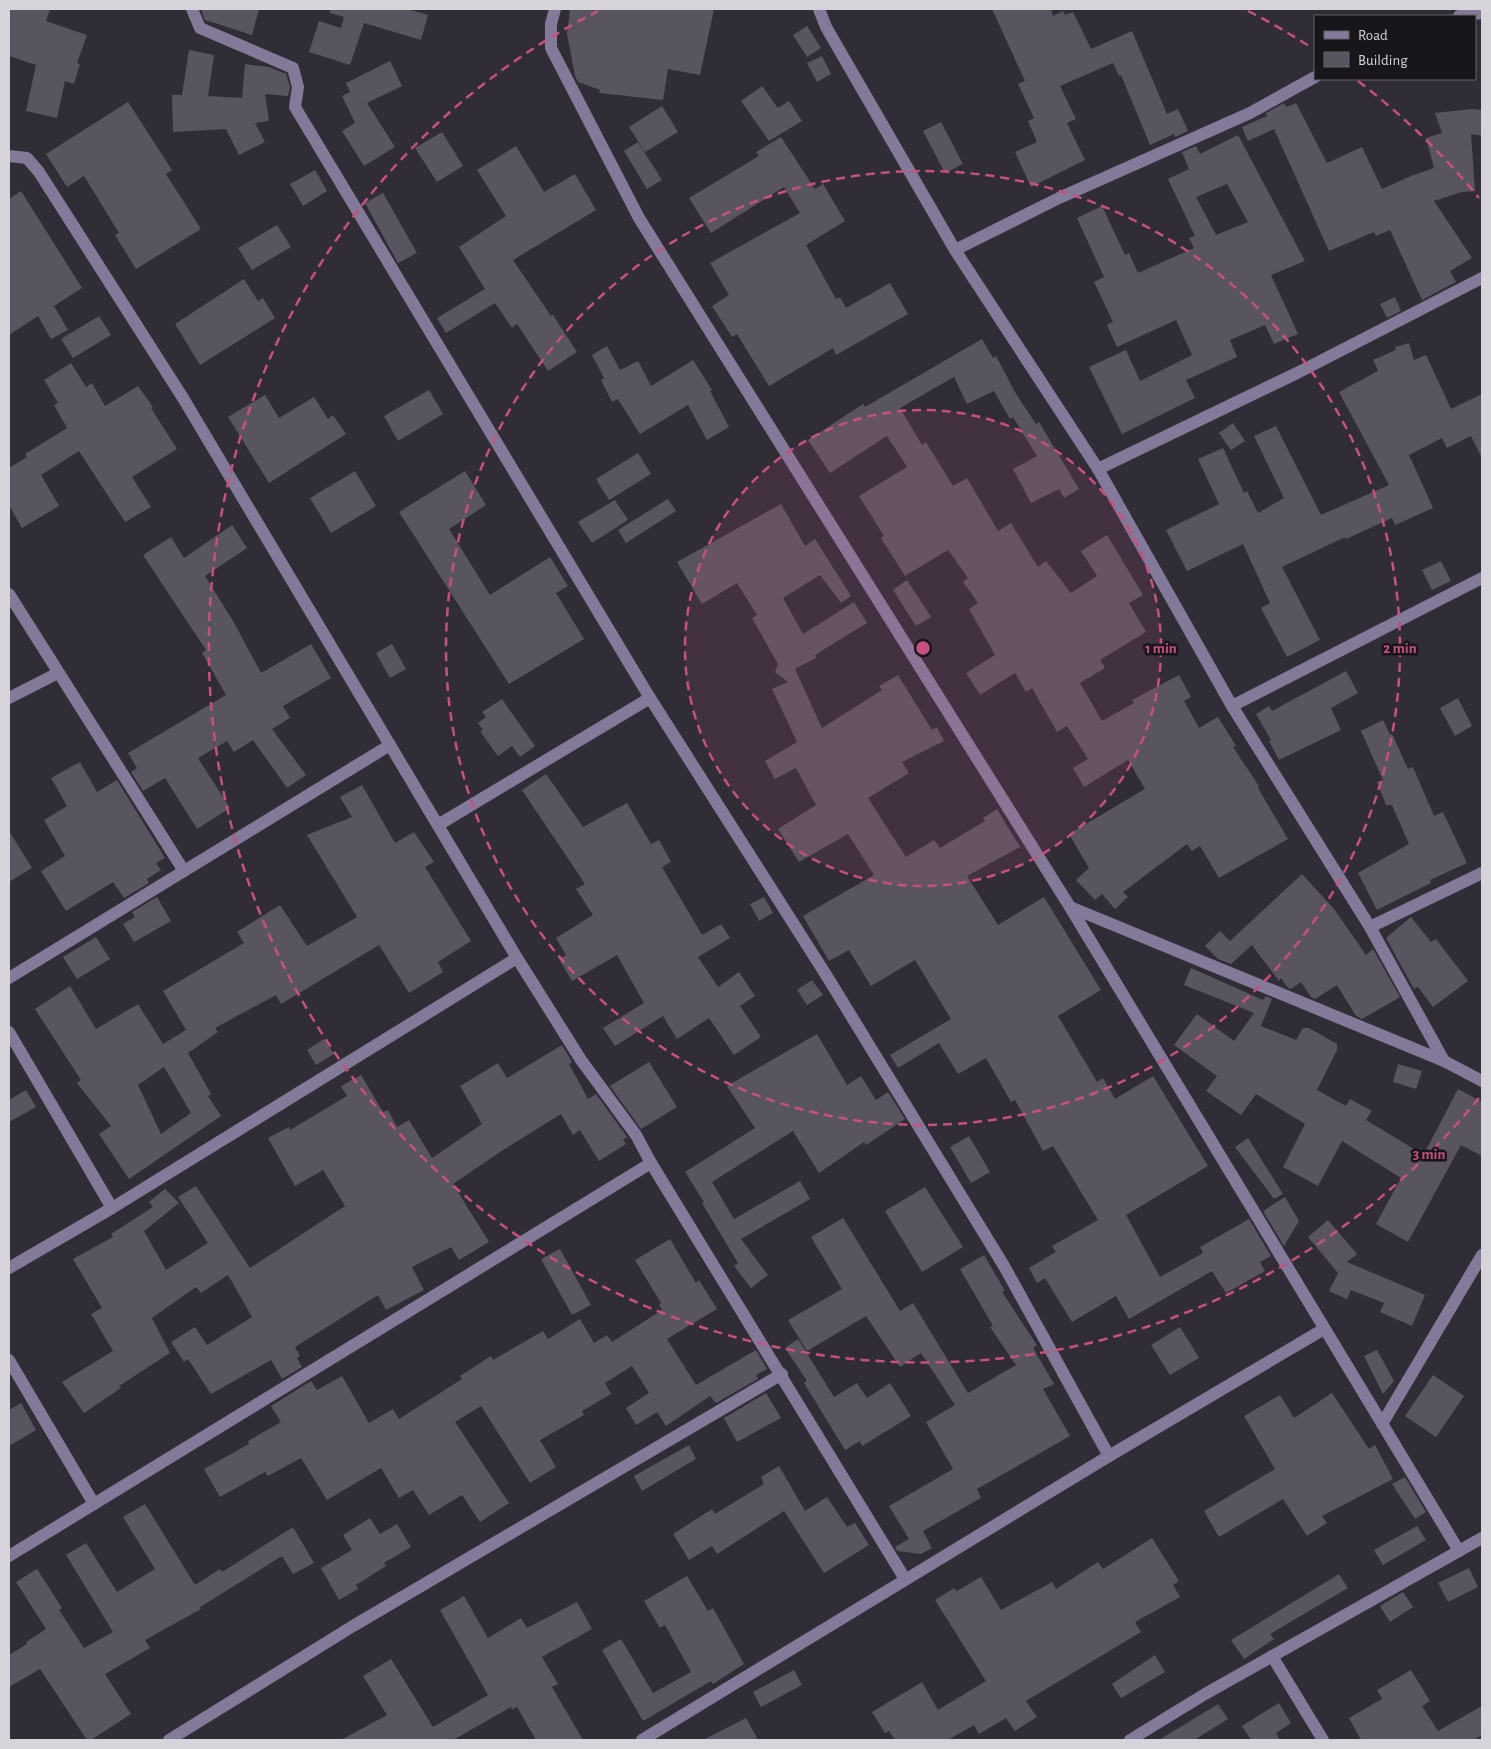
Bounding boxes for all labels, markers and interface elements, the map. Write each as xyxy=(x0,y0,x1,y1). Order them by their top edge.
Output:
legend xyxy=(1314,15,1476,80)
text: Road xyxy=(1358,28,1388,43)
text: Building xyxy=(1358,53,1408,68)
centre of rings xyxy=(914,639,932,657)
text: 1 min xyxy=(1145,641,1177,656)
text: 2 min xyxy=(1383,641,1417,656)
text: 3 min xyxy=(1413,1147,1445,1162)

